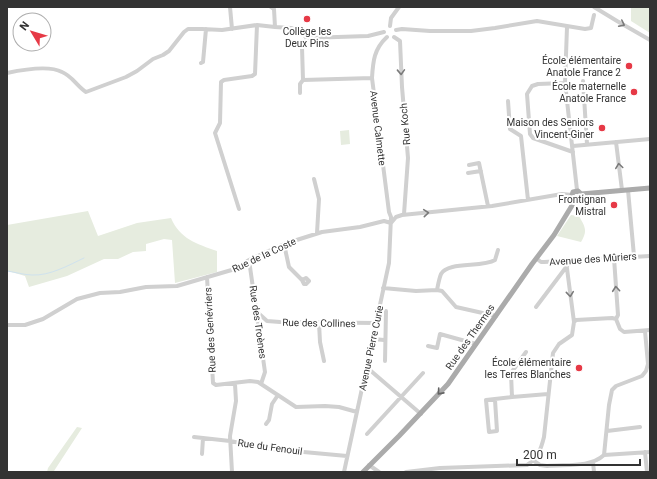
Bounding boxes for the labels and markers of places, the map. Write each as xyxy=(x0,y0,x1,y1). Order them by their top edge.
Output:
marker: Collège les Deux Pins xyxy=(302,14,312,24)
place label: Collège les Deux Pins xyxy=(283,26,331,49)
place label: École élémentaire Anatole France 2 xyxy=(542,54,621,78)
marker: École élémentaire Anatole France 2 xyxy=(624,61,634,71)
place label: École maternelle Anatole France xyxy=(552,80,626,104)
marker: École maternelle Anatole France xyxy=(629,87,639,97)
place label: Maison des Seniors Vincent-Giner xyxy=(507,117,595,140)
marker: Maison des Seniors Vincent-Giner xyxy=(597,123,607,133)
place label: Frontignan Mistral xyxy=(558,194,606,217)
marker: Frontignan Mistral xyxy=(609,200,619,210)
place label: École élémentaire les Terres Blanches xyxy=(485,356,571,380)
marker: École élémentaire les Terres Blanches xyxy=(574,363,584,373)

